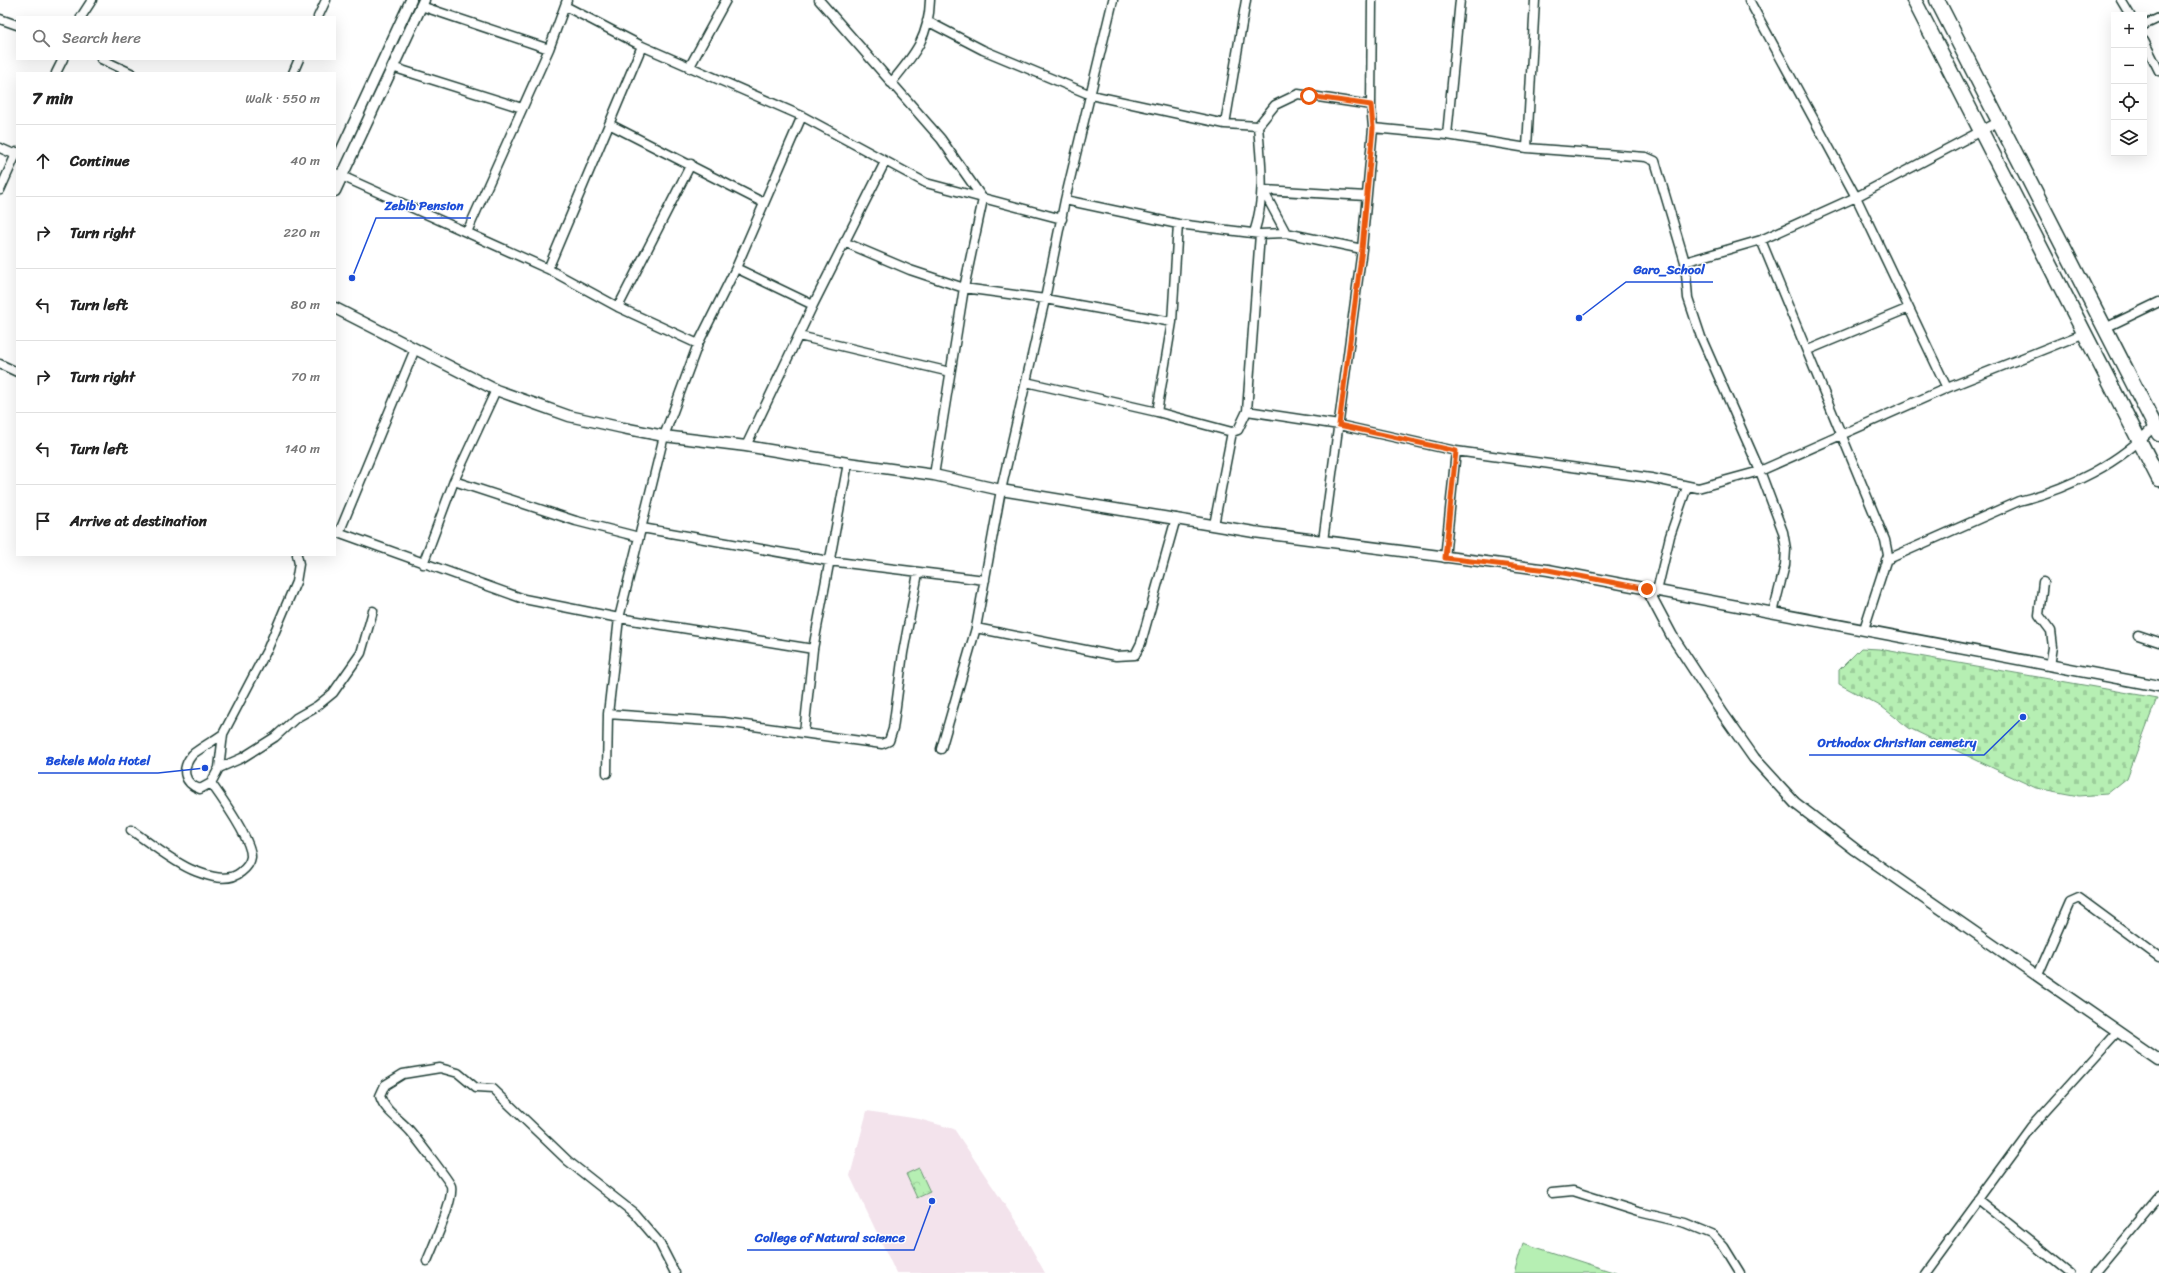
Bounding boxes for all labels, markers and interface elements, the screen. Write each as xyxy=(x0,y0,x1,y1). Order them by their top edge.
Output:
map controls xyxy=(2111,12,2147,156)
button: + xyxy=(2111,12,2147,48)
search box xyxy=(16,16,336,60)
text: Search here xyxy=(62,25,141,51)
icon: search xyxy=(30,27,52,49)
button: − xyxy=(2111,48,2147,84)
text: 7 min xyxy=(32,83,73,113)
button: locate xyxy=(2111,84,2147,120)
text: Walk · 550 m xyxy=(245,87,320,110)
route start xyxy=(1300,87,1318,105)
button: layers xyxy=(2111,120,2147,156)
text: Continue xyxy=(70,148,130,174)
text: 40 m xyxy=(290,149,320,172)
icon: ahead xyxy=(32,150,54,172)
callout: Zebib Pension xyxy=(376,193,471,218)
text: Zebib Pension xyxy=(384,194,464,217)
text: Turn right xyxy=(70,220,135,246)
text: 220 m xyxy=(283,221,320,244)
icon: right xyxy=(32,222,54,244)
callout: Garo_School xyxy=(1626,257,1713,282)
text: Garo_School xyxy=(1632,258,1706,281)
text: Turn left xyxy=(70,292,128,318)
text: 80 m xyxy=(291,293,320,316)
icon: left xyxy=(32,294,54,316)
text: Turn right xyxy=(70,364,135,390)
text: 70 m xyxy=(291,365,320,388)
icon: right xyxy=(32,366,54,388)
text: Turn left xyxy=(70,436,128,462)
text: 140 m xyxy=(285,437,320,460)
icon: left xyxy=(32,438,54,460)
text: Arrive at destination xyxy=(70,508,207,534)
icon: arrive xyxy=(32,510,54,532)
route end xyxy=(1638,580,1656,598)
callout: Orthodox Christian cemetry xyxy=(1809,730,1984,755)
text: Orthodox Christian cemetry xyxy=(1817,731,1977,754)
callout: Bekele Mola Hotel xyxy=(38,748,158,773)
text: Bekele Mola Hotel xyxy=(46,749,151,772)
callout: College of Natural science xyxy=(747,1225,914,1250)
text: College of Natural science xyxy=(754,1226,906,1249)

